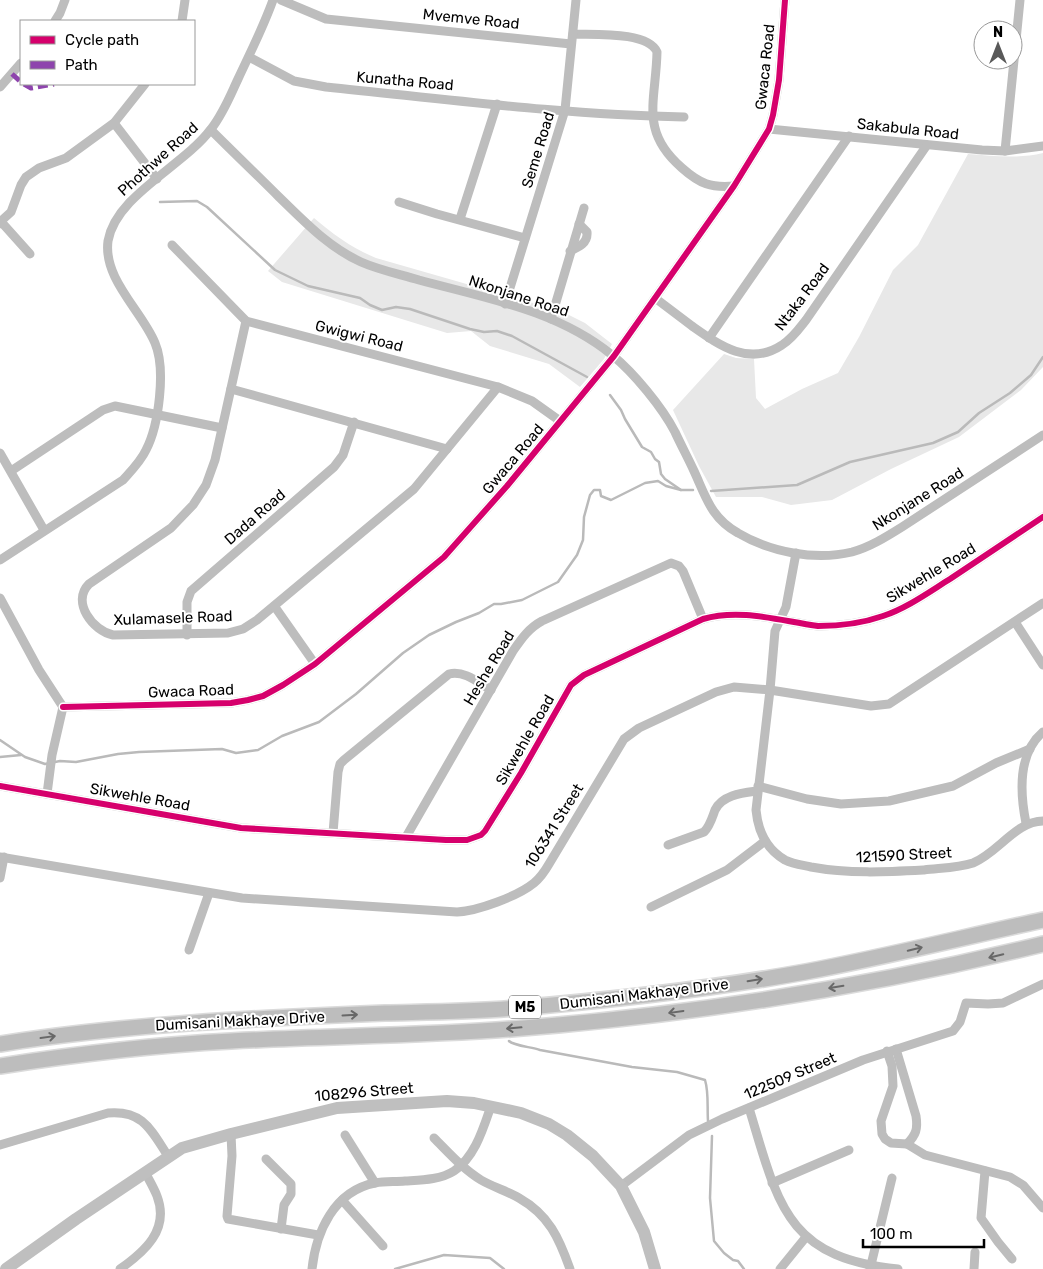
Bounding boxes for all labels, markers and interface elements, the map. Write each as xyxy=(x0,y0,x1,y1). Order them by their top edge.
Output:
street label: Mvemve Road xyxy=(422,5,520,33)
legend xyxy=(20,20,195,85)
north arrow xyxy=(973,20,1023,70)
street label: Gwaca Road xyxy=(752,23,778,111)
text: N xyxy=(993,24,1003,41)
text: Cycle path xyxy=(65,31,139,49)
text: Path xyxy=(65,56,98,74)
street label: Kunatha Road xyxy=(356,68,454,94)
street label: Seme Road xyxy=(518,110,558,190)
street label: Sakabula Road xyxy=(856,115,960,143)
street label: Phothwe Road xyxy=(114,118,202,200)
street label: Ntaka Road xyxy=(771,260,833,334)
street label: Nkonjane Road xyxy=(467,271,571,321)
street label: Gwigwi Road xyxy=(313,316,405,356)
street label: Gwaca Road xyxy=(478,420,548,498)
street label: Nkonjane Road xyxy=(869,464,967,534)
street label: Dada Road xyxy=(221,486,289,548)
street label: Sikwehle Road xyxy=(883,539,979,607)
street label: Xulamasele Road xyxy=(113,607,233,629)
street label: Heshe Road xyxy=(460,628,518,708)
street label: Gwaca Road xyxy=(148,681,234,701)
street label: Sikwehle Road xyxy=(492,692,558,788)
street label: Sikwehle Road xyxy=(89,779,191,815)
street label: 106341 Street xyxy=(521,780,587,872)
street label: 121590 Street xyxy=(856,843,953,867)
one-way arrow xyxy=(906,944,922,953)
one-way arrow xyxy=(988,952,1004,961)
one-way arrow xyxy=(747,974,763,984)
street label: Dumisani Makhaye Drive xyxy=(559,975,729,1013)
one-way arrow xyxy=(829,982,845,992)
road number: M5 xyxy=(509,996,541,1019)
one-way arrow xyxy=(668,1007,684,1017)
street label: Dumisani Makhaye Drive xyxy=(155,1008,325,1034)
one-way arrow xyxy=(341,1010,357,1019)
one-way arrow xyxy=(506,1024,522,1033)
one-way arrow xyxy=(40,1032,56,1042)
street label: 122509 Street xyxy=(741,1048,839,1104)
street label: 108296 Street xyxy=(314,1079,414,1105)
scale bar xyxy=(863,1216,984,1248)
text: 100 m xyxy=(870,1225,912,1243)

